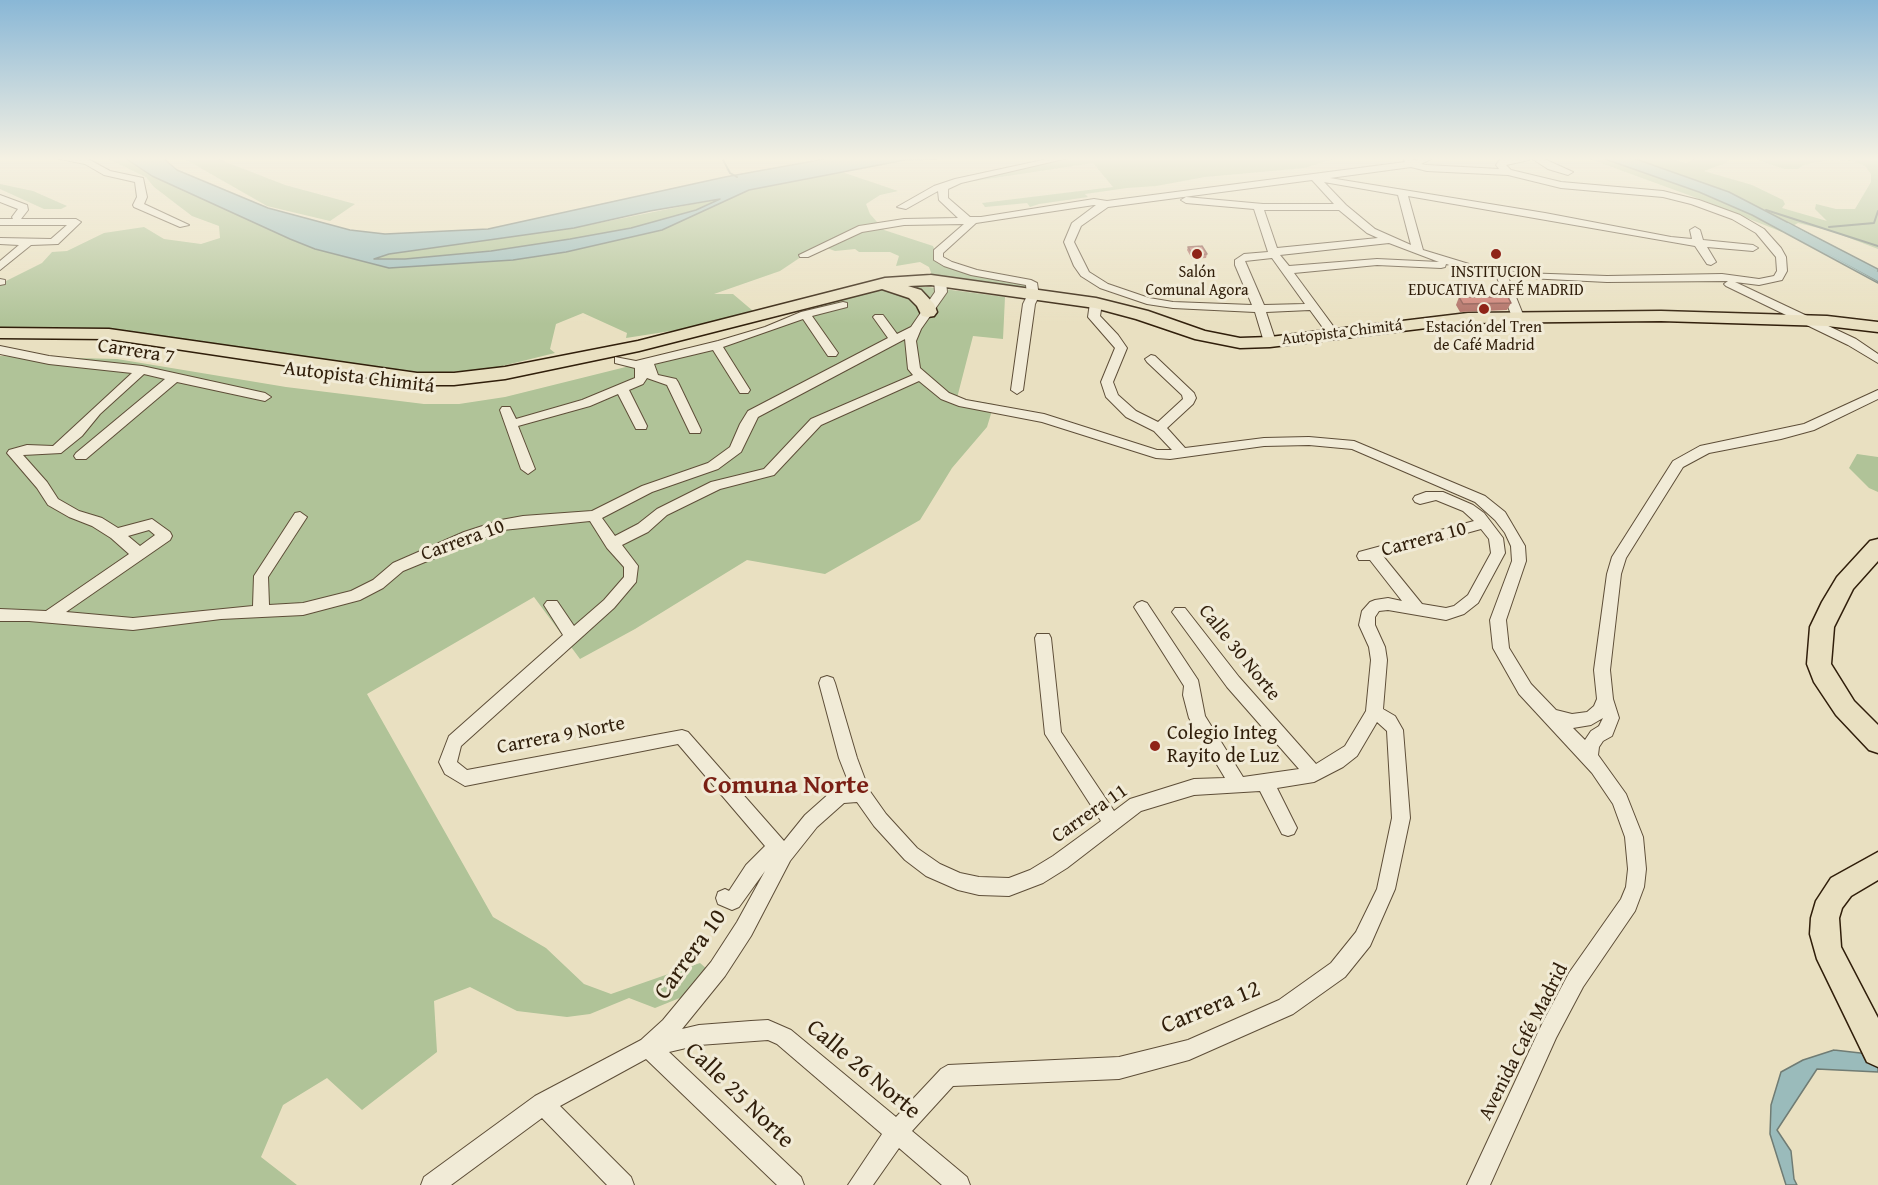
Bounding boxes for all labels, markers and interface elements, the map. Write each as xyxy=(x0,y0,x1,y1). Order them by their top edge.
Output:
marker: Salón Comunal Agora xyxy=(1190,247,1204,261)
marker: INSTITUCION EDUCATIVA CAFÉ MADRID xyxy=(1489,247,1503,261)
place label: Salón Comunal Agora xyxy=(1146,263,1248,301)
place label: INSTITUCION EDUCATIVA CAFÉ MADRID xyxy=(1408,263,1584,301)
marker: Estación del Tren de Café Madrid xyxy=(1477,302,1491,316)
street label: Autopista Chimitá xyxy=(1281,316,1403,350)
place label: Estación del Tren de Café Madrid xyxy=(1426,318,1542,356)
street label: Carrera 7 xyxy=(96,334,176,370)
street label: Autopista Chimitá xyxy=(282,357,436,399)
street label: Carrera 10 xyxy=(418,515,508,567)
street label: Carrera 10 xyxy=(1379,517,1469,563)
street label: Calle 30 Norte xyxy=(1193,600,1285,706)
street label: Carrera 9 Norte xyxy=(495,712,627,760)
place label: Colegio Integ Rayito de Luz xyxy=(1167,722,1279,769)
marker: Colegio Integ Rayito de Luz xyxy=(1148,739,1162,753)
district label: Comuna Norte xyxy=(703,770,869,802)
street label: Carrera 11 xyxy=(1047,779,1133,849)
street label: Carrera 10 xyxy=(649,904,733,1006)
street label: Avenida Café Madrid xyxy=(1474,959,1574,1125)
street label: Carrera 12 xyxy=(1157,975,1265,1041)
street label: Calle 26 Norte xyxy=(800,1014,926,1126)
street label: Calle 25 Norte xyxy=(679,1037,799,1155)

